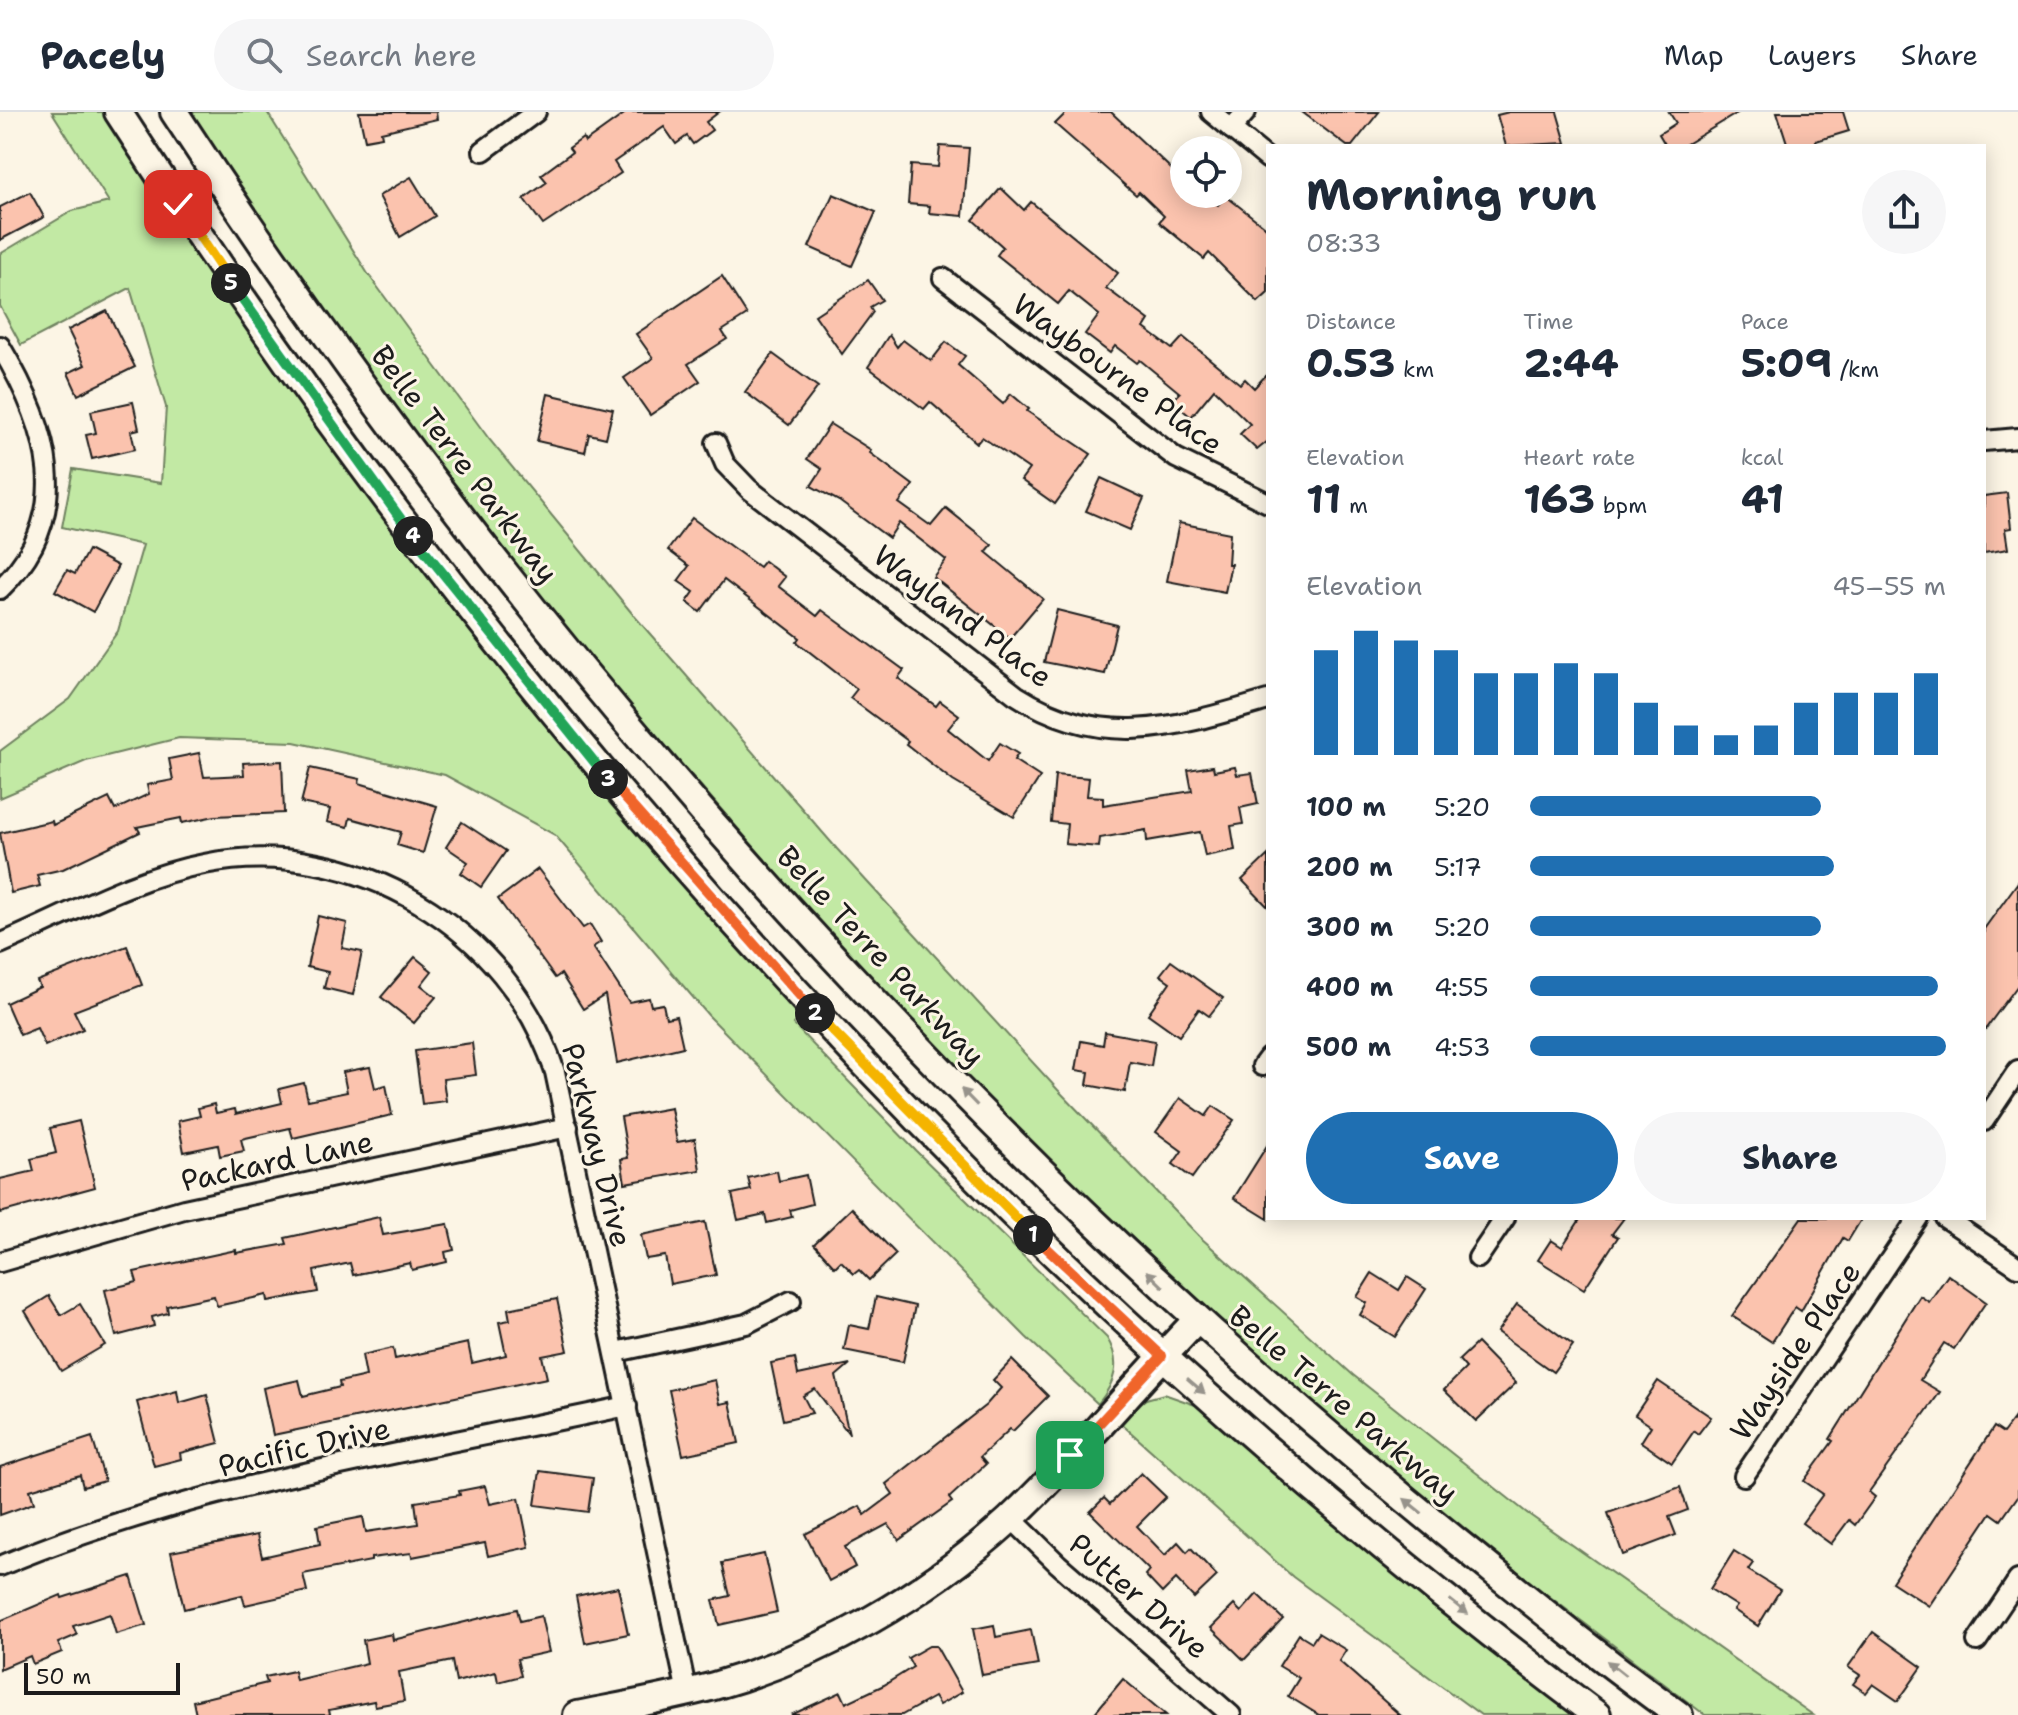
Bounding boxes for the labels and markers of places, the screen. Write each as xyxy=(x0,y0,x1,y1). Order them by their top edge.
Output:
pin xyxy=(144,170,212,238)
pin: 5 xyxy=(211,263,251,303)
pin: 4 xyxy=(393,516,433,556)
pin: 3 xyxy=(588,759,628,799)
pin: 2 xyxy=(795,993,835,1033)
pin: 1 xyxy=(1013,1215,1053,1255)
pin xyxy=(1036,1421,1104,1489)

